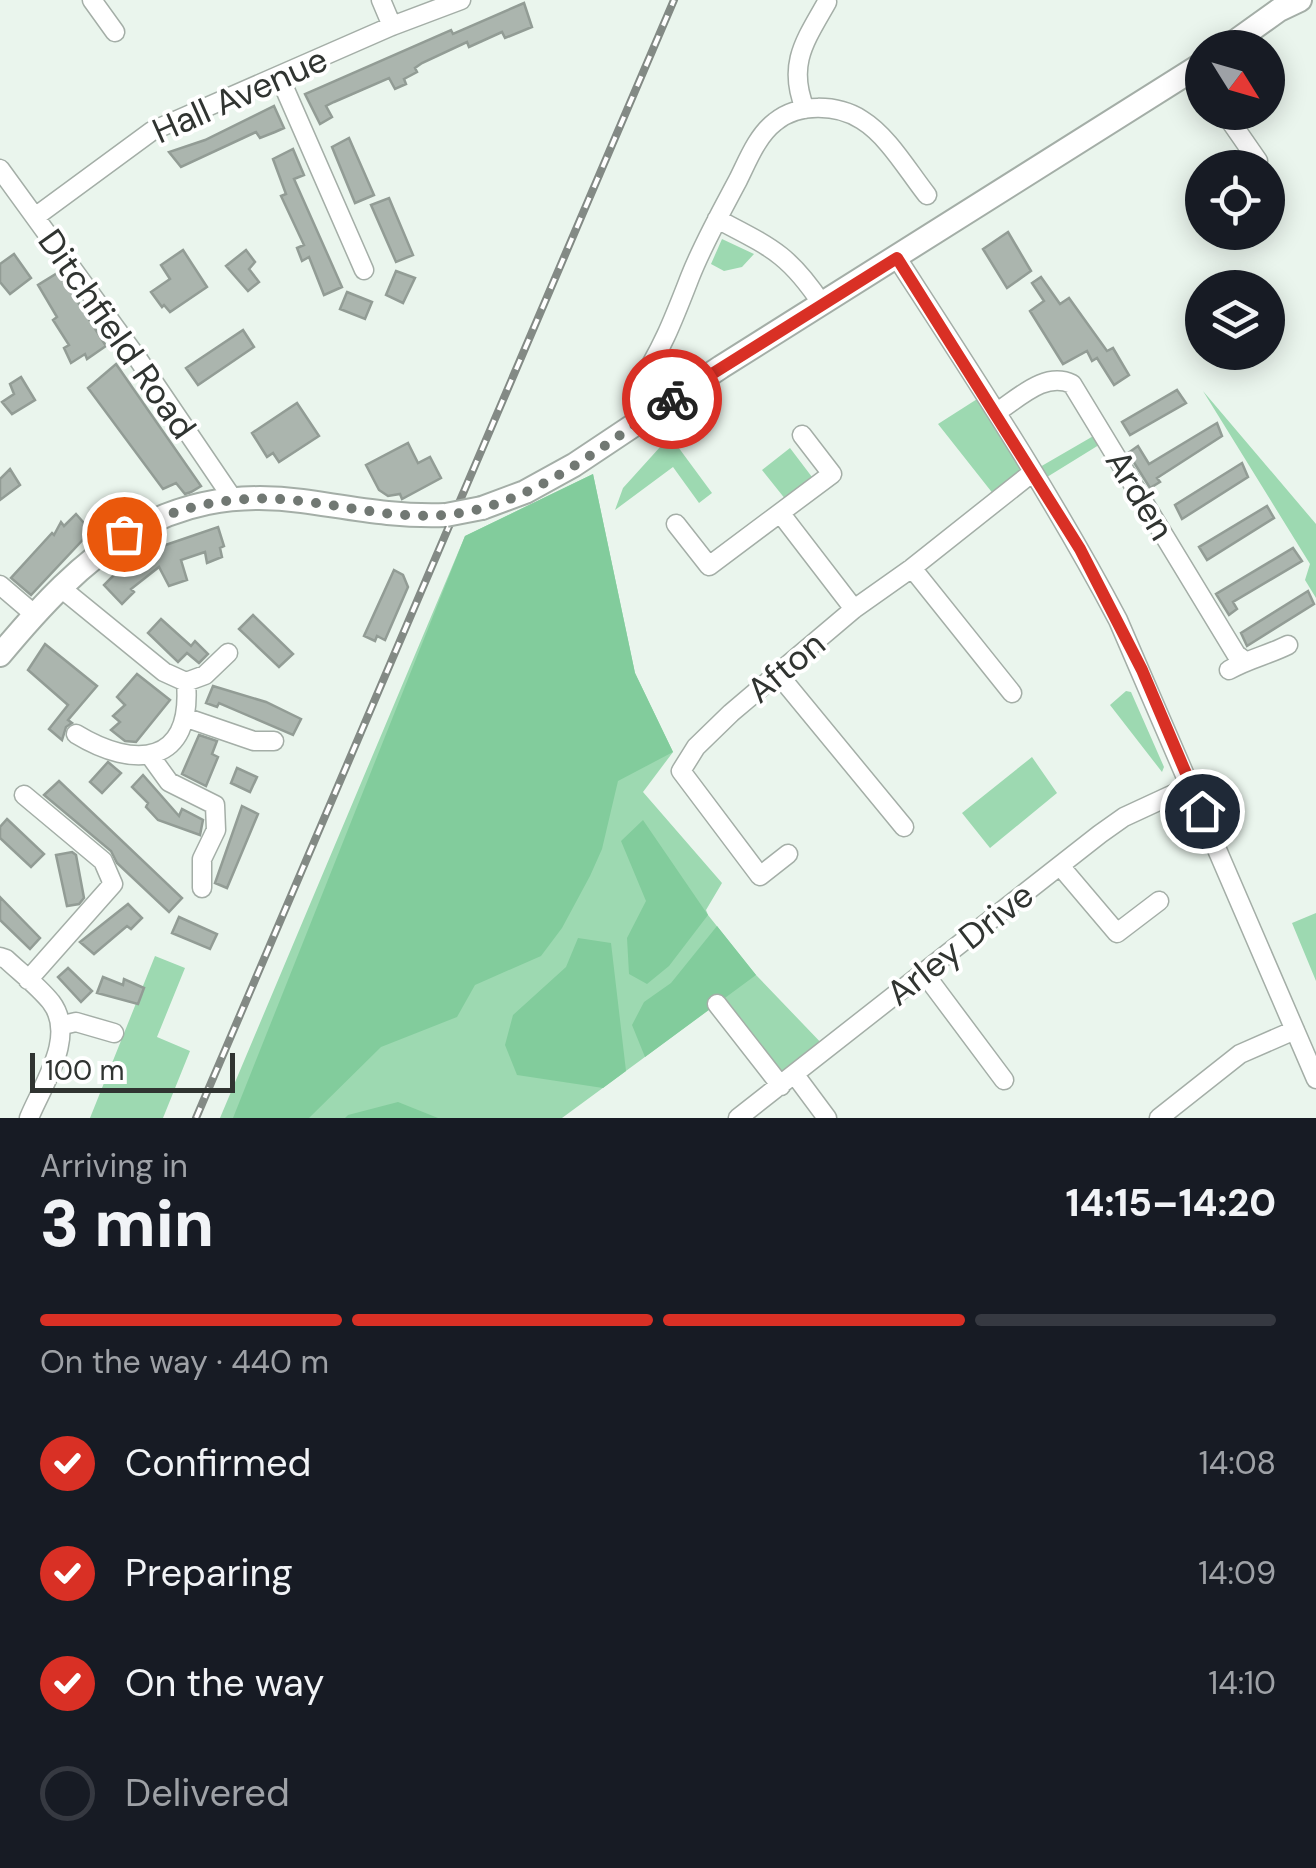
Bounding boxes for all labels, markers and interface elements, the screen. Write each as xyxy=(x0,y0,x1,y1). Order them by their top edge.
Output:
north arrow xyxy=(1185,30,1285,130)
map controls xyxy=(1185,30,1285,370)
street label: Hall Avenue xyxy=(145,36,335,154)
button: locate xyxy=(1185,150,1285,250)
street label: Ditchfield Road xyxy=(28,220,206,448)
button: layers xyxy=(1185,270,1285,370)
courier xyxy=(622,349,722,449)
icon: bike xyxy=(645,372,700,427)
street label: Arden xyxy=(1095,441,1185,549)
pin xyxy=(82,492,167,577)
icon: bag xyxy=(97,507,152,562)
street label: Afton xyxy=(737,621,835,713)
pin xyxy=(1160,769,1245,854)
icon: home xyxy=(1175,784,1230,839)
street label: Arley Drive xyxy=(877,872,1043,1016)
scale bar xyxy=(30,1048,235,1092)
text: 100 m xyxy=(45,1052,124,1089)
text: Arriving in xyxy=(40,1145,188,1187)
text: 14:15–14:20 xyxy=(1066,1178,1276,1228)
text: 3 min xyxy=(40,1182,214,1266)
text: On the way · 440 m xyxy=(40,1341,329,1383)
icon: check xyxy=(40,1436,95,1491)
text: Confirmed xyxy=(125,1438,311,1488)
text: 14:08 xyxy=(1199,1442,1276,1484)
icon: check xyxy=(40,1546,95,1601)
text: Preparing xyxy=(125,1548,293,1598)
text: 14:09 xyxy=(1198,1552,1276,1594)
icon: check xyxy=(40,1656,95,1711)
text: On the way xyxy=(125,1658,324,1708)
text: 14:10 xyxy=(1208,1662,1276,1704)
text: Delivered xyxy=(125,1768,290,1818)

